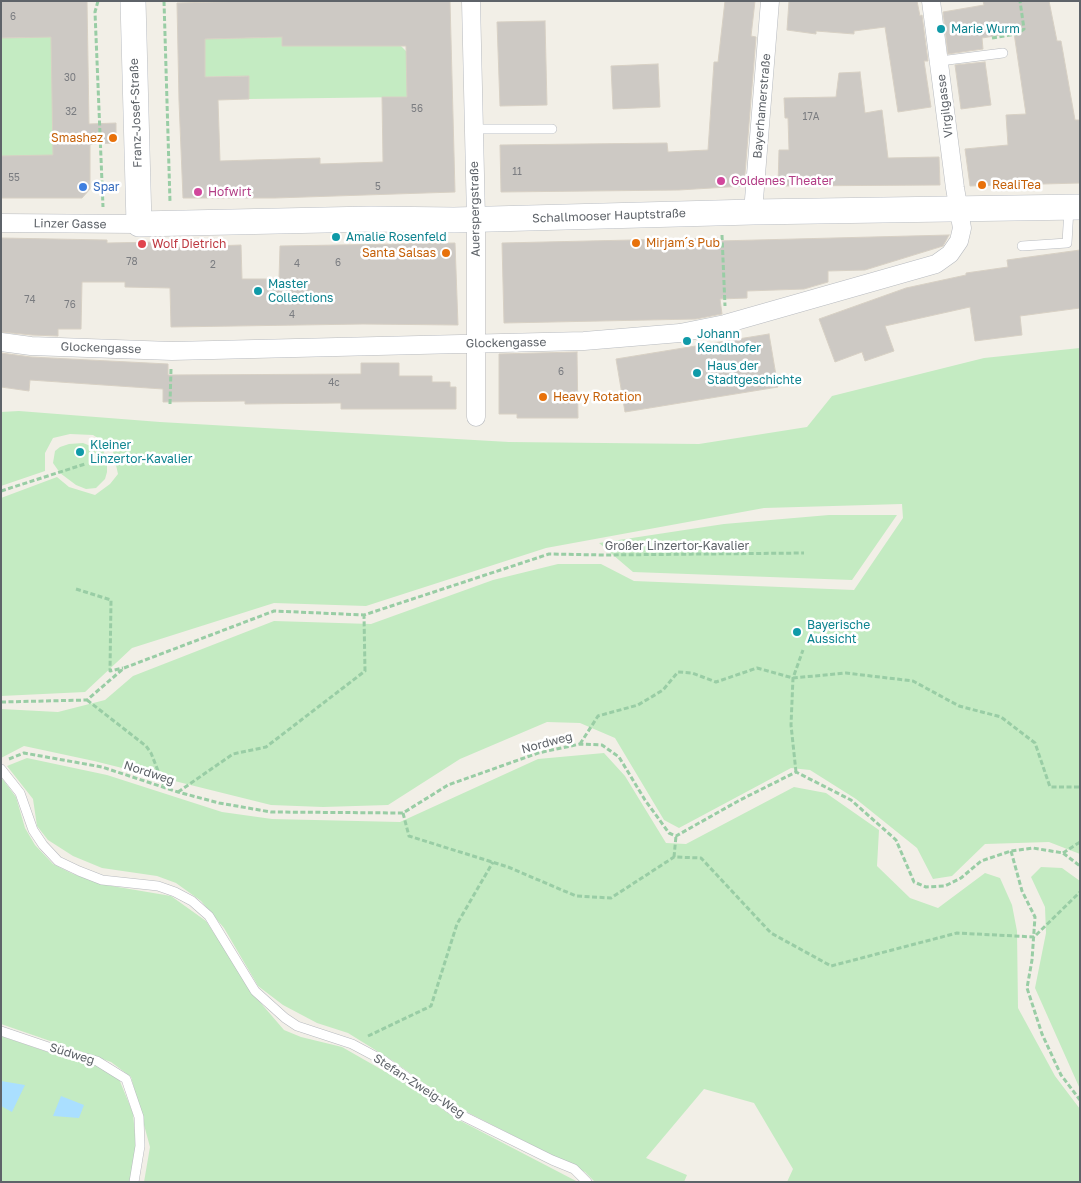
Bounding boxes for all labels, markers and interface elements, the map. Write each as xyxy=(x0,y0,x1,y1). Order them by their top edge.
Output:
house number: 6 xyxy=(10,11,16,23)
place label: Marie Wurm xyxy=(951,22,1020,36)
marker: Marie Wurm xyxy=(935,23,947,35)
street label: Bayerhamerstraße xyxy=(750,53,774,159)
street label: Franz-Josef-Straße xyxy=(127,58,145,168)
house number: 30 xyxy=(64,72,76,84)
street label: Virgilgasse xyxy=(934,73,956,139)
house number: 56 xyxy=(411,103,423,115)
house number: 32 xyxy=(65,106,77,118)
house number: 17A xyxy=(803,111,819,123)
place label: Smashez xyxy=(51,131,103,145)
marker: Smashez xyxy=(107,132,119,144)
street label: Auerspergstraße xyxy=(467,161,483,257)
house number: 11 xyxy=(512,166,522,178)
house number: 55 xyxy=(8,172,20,184)
place label: Goldenes Theater xyxy=(731,174,833,188)
marker: Goldenes Theater xyxy=(715,175,727,187)
place label: RealiTea xyxy=(992,178,1041,192)
marker: RealiTea xyxy=(976,179,988,191)
place label: Spar xyxy=(93,180,120,194)
marker: Spar xyxy=(77,181,89,193)
house number: 5 xyxy=(375,181,381,193)
place label: Hofwirt xyxy=(208,185,251,199)
marker: Hofwirt xyxy=(192,186,204,198)
street label: Schallmooser Hauptstraße xyxy=(532,206,686,226)
street label: Linzer Gasse xyxy=(33,216,107,232)
place label: Amalie Rosenfeld xyxy=(346,230,447,244)
marker: Amalie Rosenfeld xyxy=(330,231,342,243)
place label: Mirjam´s Pub xyxy=(646,236,720,250)
place label: Wolf Dietrich xyxy=(152,237,226,251)
marker: Mirjam´s Pub xyxy=(630,237,642,249)
marker: Wolf Dietrich xyxy=(136,238,148,250)
place label: Santa Salsas xyxy=(362,246,436,260)
marker: Santa Salsas xyxy=(440,247,452,259)
house number: 78 xyxy=(126,256,138,268)
house number: 6 xyxy=(335,257,341,269)
house number: 4 xyxy=(294,258,300,270)
house number: 2 xyxy=(210,259,216,271)
place label: Master Collections xyxy=(268,277,333,305)
marker: Master Collections xyxy=(252,285,264,297)
house number: 74 xyxy=(24,294,36,306)
house number: 76 xyxy=(64,299,76,311)
house number: 4 xyxy=(289,309,295,321)
place label: Johann Kendlhofer xyxy=(697,327,761,355)
street label: Glockengasse xyxy=(466,335,546,351)
marker: Johann Kendlhofer xyxy=(681,335,693,347)
street label: Glockengasse xyxy=(60,339,142,357)
place label: Haus der Stadtgeschichte xyxy=(707,359,802,387)
house number: 6 xyxy=(558,366,564,378)
marker: Haus der Stadtgeschichte xyxy=(691,367,703,379)
house number: 4c xyxy=(328,377,340,389)
place label: Heavy Rotation xyxy=(553,390,642,404)
marker: Heavy Rotation xyxy=(537,391,549,403)
place label: Kleiner Linzertor-Kavalier xyxy=(90,438,192,466)
marker: Kleiner Linzertor-Kavalier xyxy=(74,446,86,458)
street label: Großer Linzertor-Kavalier xyxy=(605,539,749,553)
place label: Bayerische Aussicht xyxy=(807,618,870,646)
marker: Bayerische Aussicht xyxy=(791,626,803,638)
street label: Nordweg xyxy=(520,729,574,757)
street label: Nordweg xyxy=(122,758,176,788)
street label: Südweg xyxy=(48,1040,96,1068)
street label: Stefan-Zweig-Weg xyxy=(371,1051,467,1121)

